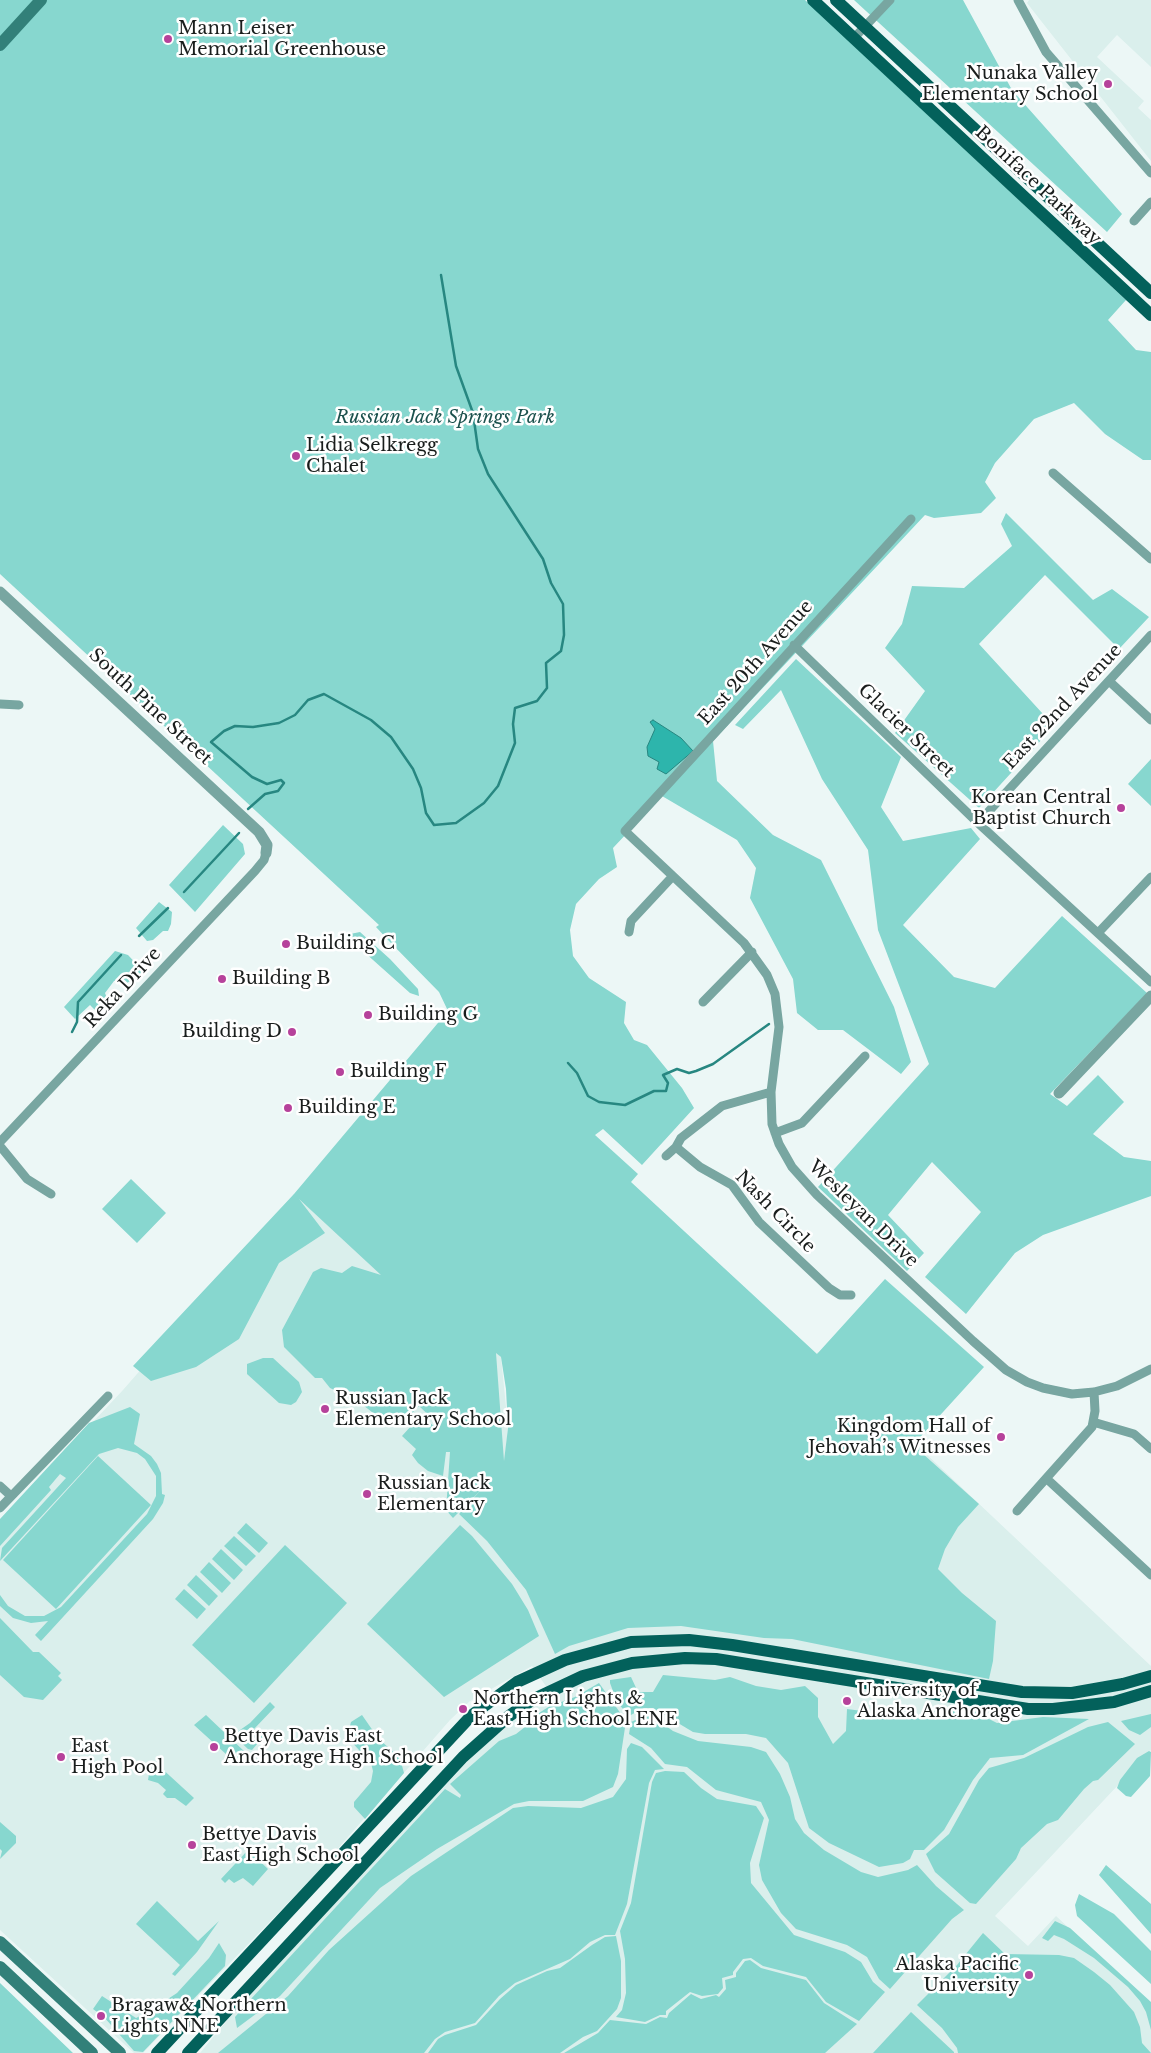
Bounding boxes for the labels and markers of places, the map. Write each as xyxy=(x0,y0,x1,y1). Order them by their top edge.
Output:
place label: Mann Leiser Memorial Greenhouse xyxy=(178,18,386,60)
marker: Mann Leiser Memorial Greenhouse xyxy=(162,33,174,45)
place label: Nunaka Valley Elementary School xyxy=(922,63,1098,106)
marker: Nunaka Valley Elementary School xyxy=(1102,78,1114,90)
place label: Lidia Selkregg Chalet xyxy=(306,435,438,478)
marker: Lidia Selkregg Chalet xyxy=(290,450,302,462)
place label: Korean Central Baptist Church xyxy=(971,787,1111,830)
marker: Korean Central Baptist Church xyxy=(1115,802,1127,814)
place label: Building C xyxy=(296,933,395,955)
marker: Building C xyxy=(280,938,292,950)
place label: Building B xyxy=(232,968,330,990)
marker: Building B xyxy=(216,973,228,985)
place label: Building G xyxy=(378,1004,478,1026)
marker: Building G xyxy=(362,1009,374,1021)
place label: Building D xyxy=(182,1021,282,1043)
marker: Building D xyxy=(286,1026,298,1038)
place label: Building F xyxy=(350,1061,446,1083)
marker: Building F xyxy=(334,1066,346,1078)
place label: Building E xyxy=(298,1097,395,1119)
marker: Building E xyxy=(282,1102,294,1114)
place label: Russian Jack Elementary School xyxy=(335,1388,511,1430)
marker: Russian Jack Elementary School xyxy=(319,1403,331,1415)
place label: Kingdom Hall of Jehovah’s Witnesses xyxy=(808,1416,991,1458)
marker: Kingdom Hall of Jehovah’s Witnesses xyxy=(995,1431,1007,1443)
place label: Russian Jack Elementary xyxy=(377,1473,490,1516)
marker: Russian Jack Elementary xyxy=(361,1488,373,1500)
place label: University of Alaska Anchorage xyxy=(857,1680,1021,1722)
place label: Northern Lights & East High School ENE xyxy=(473,1688,678,1730)
marker: University of Alaska Anchorage xyxy=(841,1695,853,1707)
marker: Northern Lights & East High School ENE xyxy=(457,1703,469,1715)
place label: Bettye Davis East Anchorage High School xyxy=(224,1726,443,1768)
place label: East High Pool xyxy=(71,1736,163,1778)
marker: Bettye Davis East Anchorage High School xyxy=(208,1741,220,1753)
marker: East High Pool xyxy=(55,1751,67,1763)
place label: Bettye Davis East High School xyxy=(202,1824,359,1866)
marker: Bettye Davis East High School xyxy=(186,1839,198,1851)
place label: Alaska Pacific University xyxy=(896,1954,1019,1996)
marker: Alaska Pacific University xyxy=(1023,1969,1035,1981)
place label: Bragaw& Northern Lights NNE xyxy=(111,1995,287,2038)
marker: Bragaw& Northern Lights NNE xyxy=(95,2010,107,2022)

